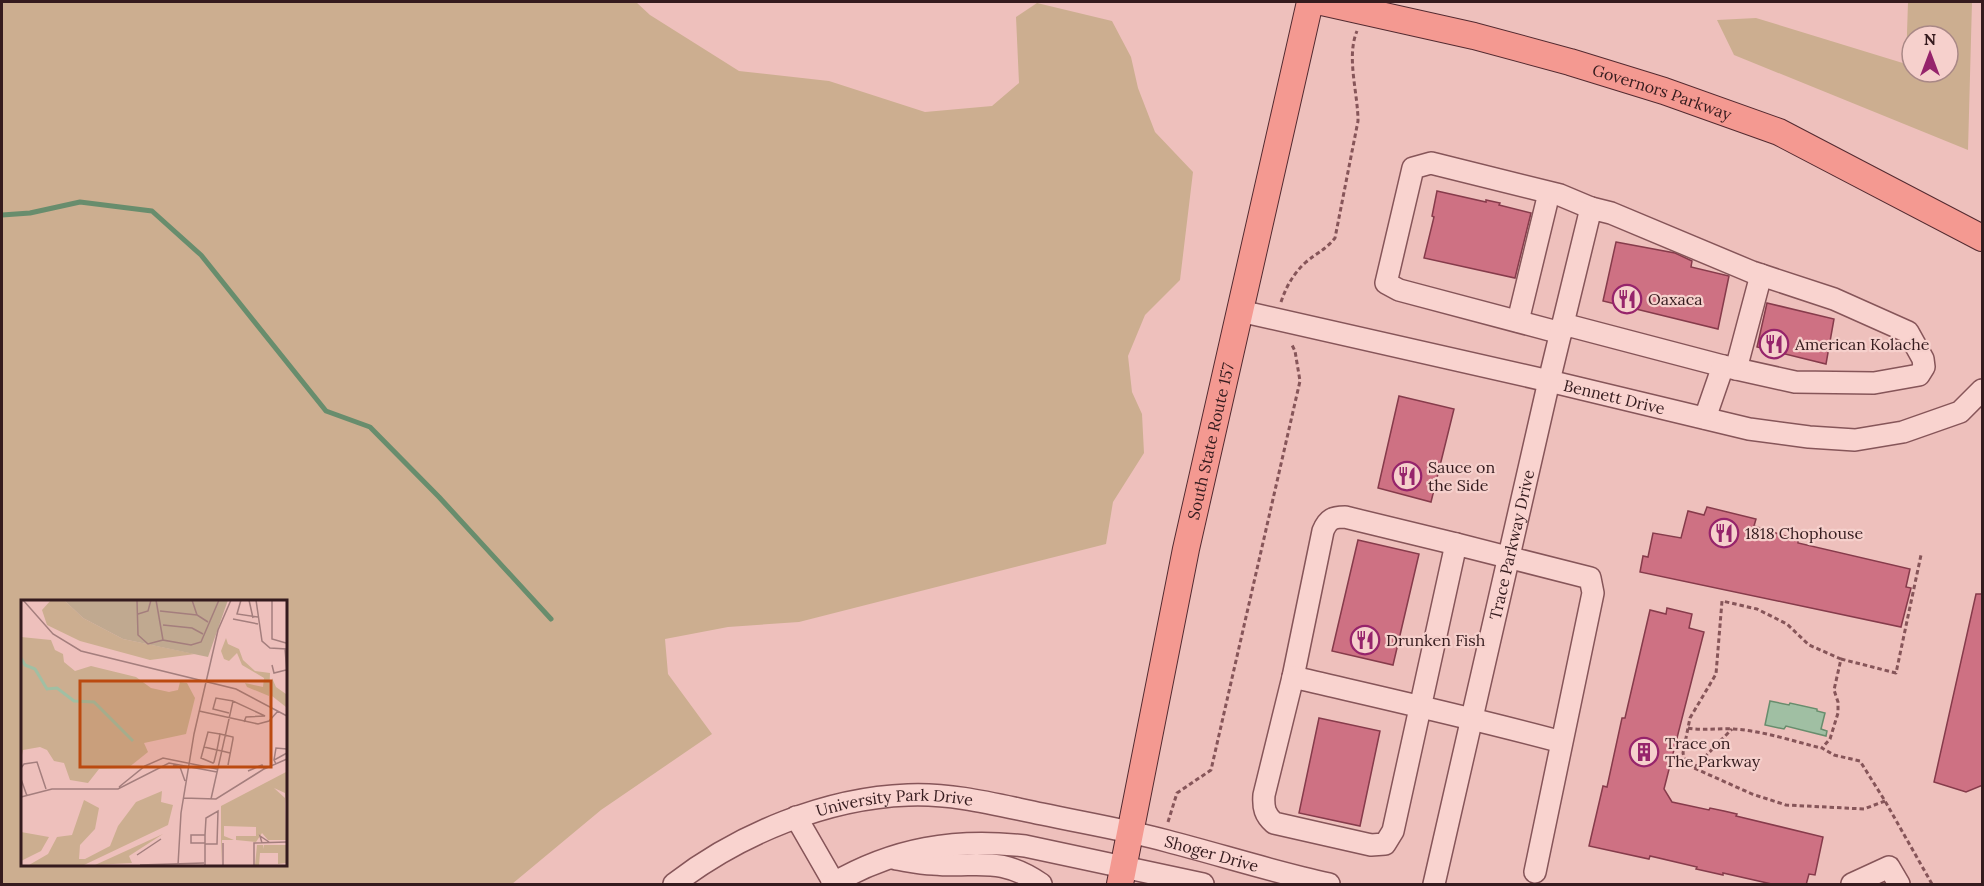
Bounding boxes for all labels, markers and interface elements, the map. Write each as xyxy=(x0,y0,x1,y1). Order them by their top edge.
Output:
north arrow xyxy=(1900,24,1960,84)
text: N xyxy=(1924,29,1936,49)
street label: Governors Parkway xyxy=(1590,60,1735,124)
restaurant icon: Oaxaca xyxy=(1611,283,1643,315)
place label: Oaxaca xyxy=(1648,289,1702,309)
restaurant icon: American Kolache xyxy=(1758,328,1790,360)
place label: American Kolache xyxy=(1794,334,1930,354)
street label: South State Route 157 xyxy=(1183,360,1238,522)
street label: Bennett Drive xyxy=(1562,375,1667,419)
place label: Sauce on the Side xyxy=(1428,457,1495,495)
restaurant icon: Sauce on the Side xyxy=(1391,460,1423,492)
street label: Trace Parkway Drive xyxy=(1485,468,1538,622)
restaurant icon: 1818 Chophouse xyxy=(1708,517,1740,549)
place label: 1818 Chophouse xyxy=(1745,523,1863,543)
inset map xyxy=(21,600,286,865)
restaurant icon: Drunken Fish xyxy=(1349,624,1381,656)
place label: Drunken Fish xyxy=(1386,630,1486,650)
place label: Trace on The Parkway xyxy=(1665,733,1761,771)
building icon: Trace on The Parkway xyxy=(1628,736,1660,768)
street label: University Park Drive xyxy=(813,785,975,821)
street label: Shoger Drive xyxy=(1162,831,1261,876)

